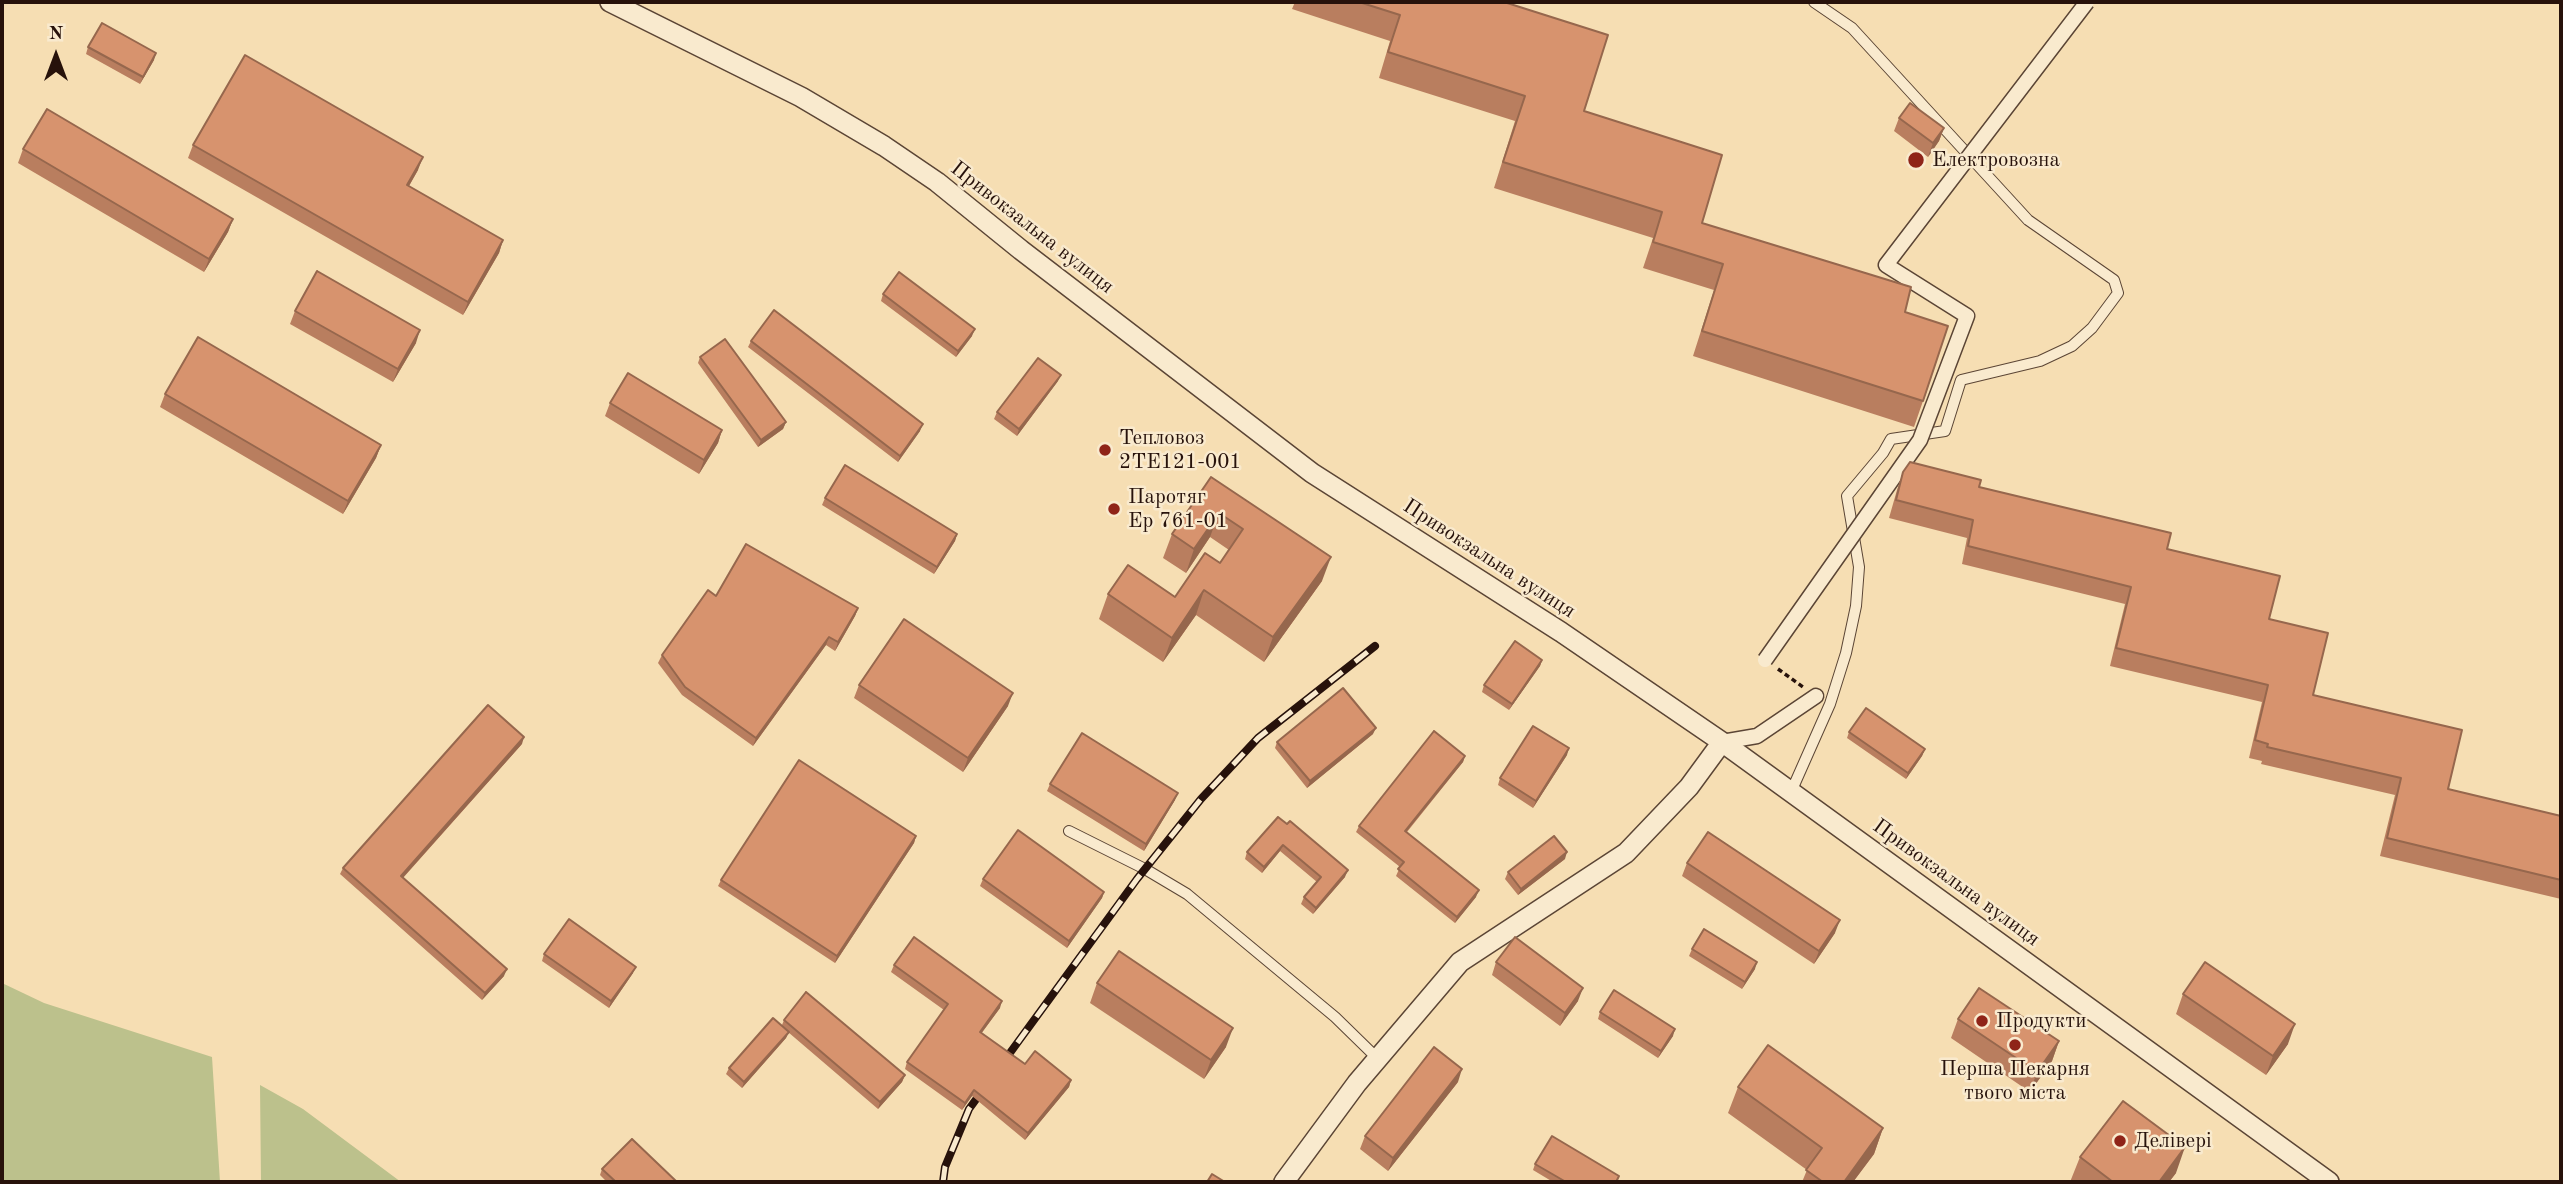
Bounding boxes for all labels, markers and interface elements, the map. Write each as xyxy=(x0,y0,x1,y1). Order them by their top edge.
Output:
north arrow xyxy=(21,21,91,91)
text: N xyxy=(49,25,63,44)
place label: Електровозна xyxy=(1932,147,2060,173)
marker: Електровозна xyxy=(1906,150,1926,170)
street label: Привокзальна вулиця xyxy=(945,156,1119,300)
place label: Тепловоз 2ТЕ121-001 xyxy=(1119,425,1242,475)
marker: Тепловоз 2ТЕ121-001 xyxy=(1097,442,1113,458)
place label: Паротяг Ер 761-01 xyxy=(1128,484,1228,534)
street label: Привокзальна вулиця xyxy=(1398,494,1580,624)
marker: Паротяг Ер 761-01 xyxy=(1106,501,1122,517)
street label: Привокзальна вулиця xyxy=(1867,814,2045,952)
place label: Продукти xyxy=(1996,1008,2086,1034)
marker: Продукти xyxy=(1974,1013,1990,1029)
marker: Перша Пекарня твого мiста xyxy=(2007,1037,2023,1053)
place label: Перша Пекарня твого мiста xyxy=(1940,1056,2090,1106)
place label: Делівері xyxy=(2134,1128,2212,1154)
marker: Делівері xyxy=(2112,1133,2128,1149)

